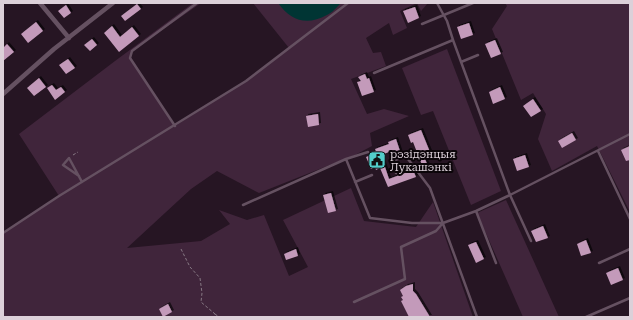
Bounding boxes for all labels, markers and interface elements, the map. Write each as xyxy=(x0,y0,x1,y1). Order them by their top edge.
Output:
place label: рэзідэнцыя Лукашэнкі xyxy=(390,148,456,174)
public building icon: рэзідэнцыя Лукашэнкі xyxy=(367,150,387,170)

